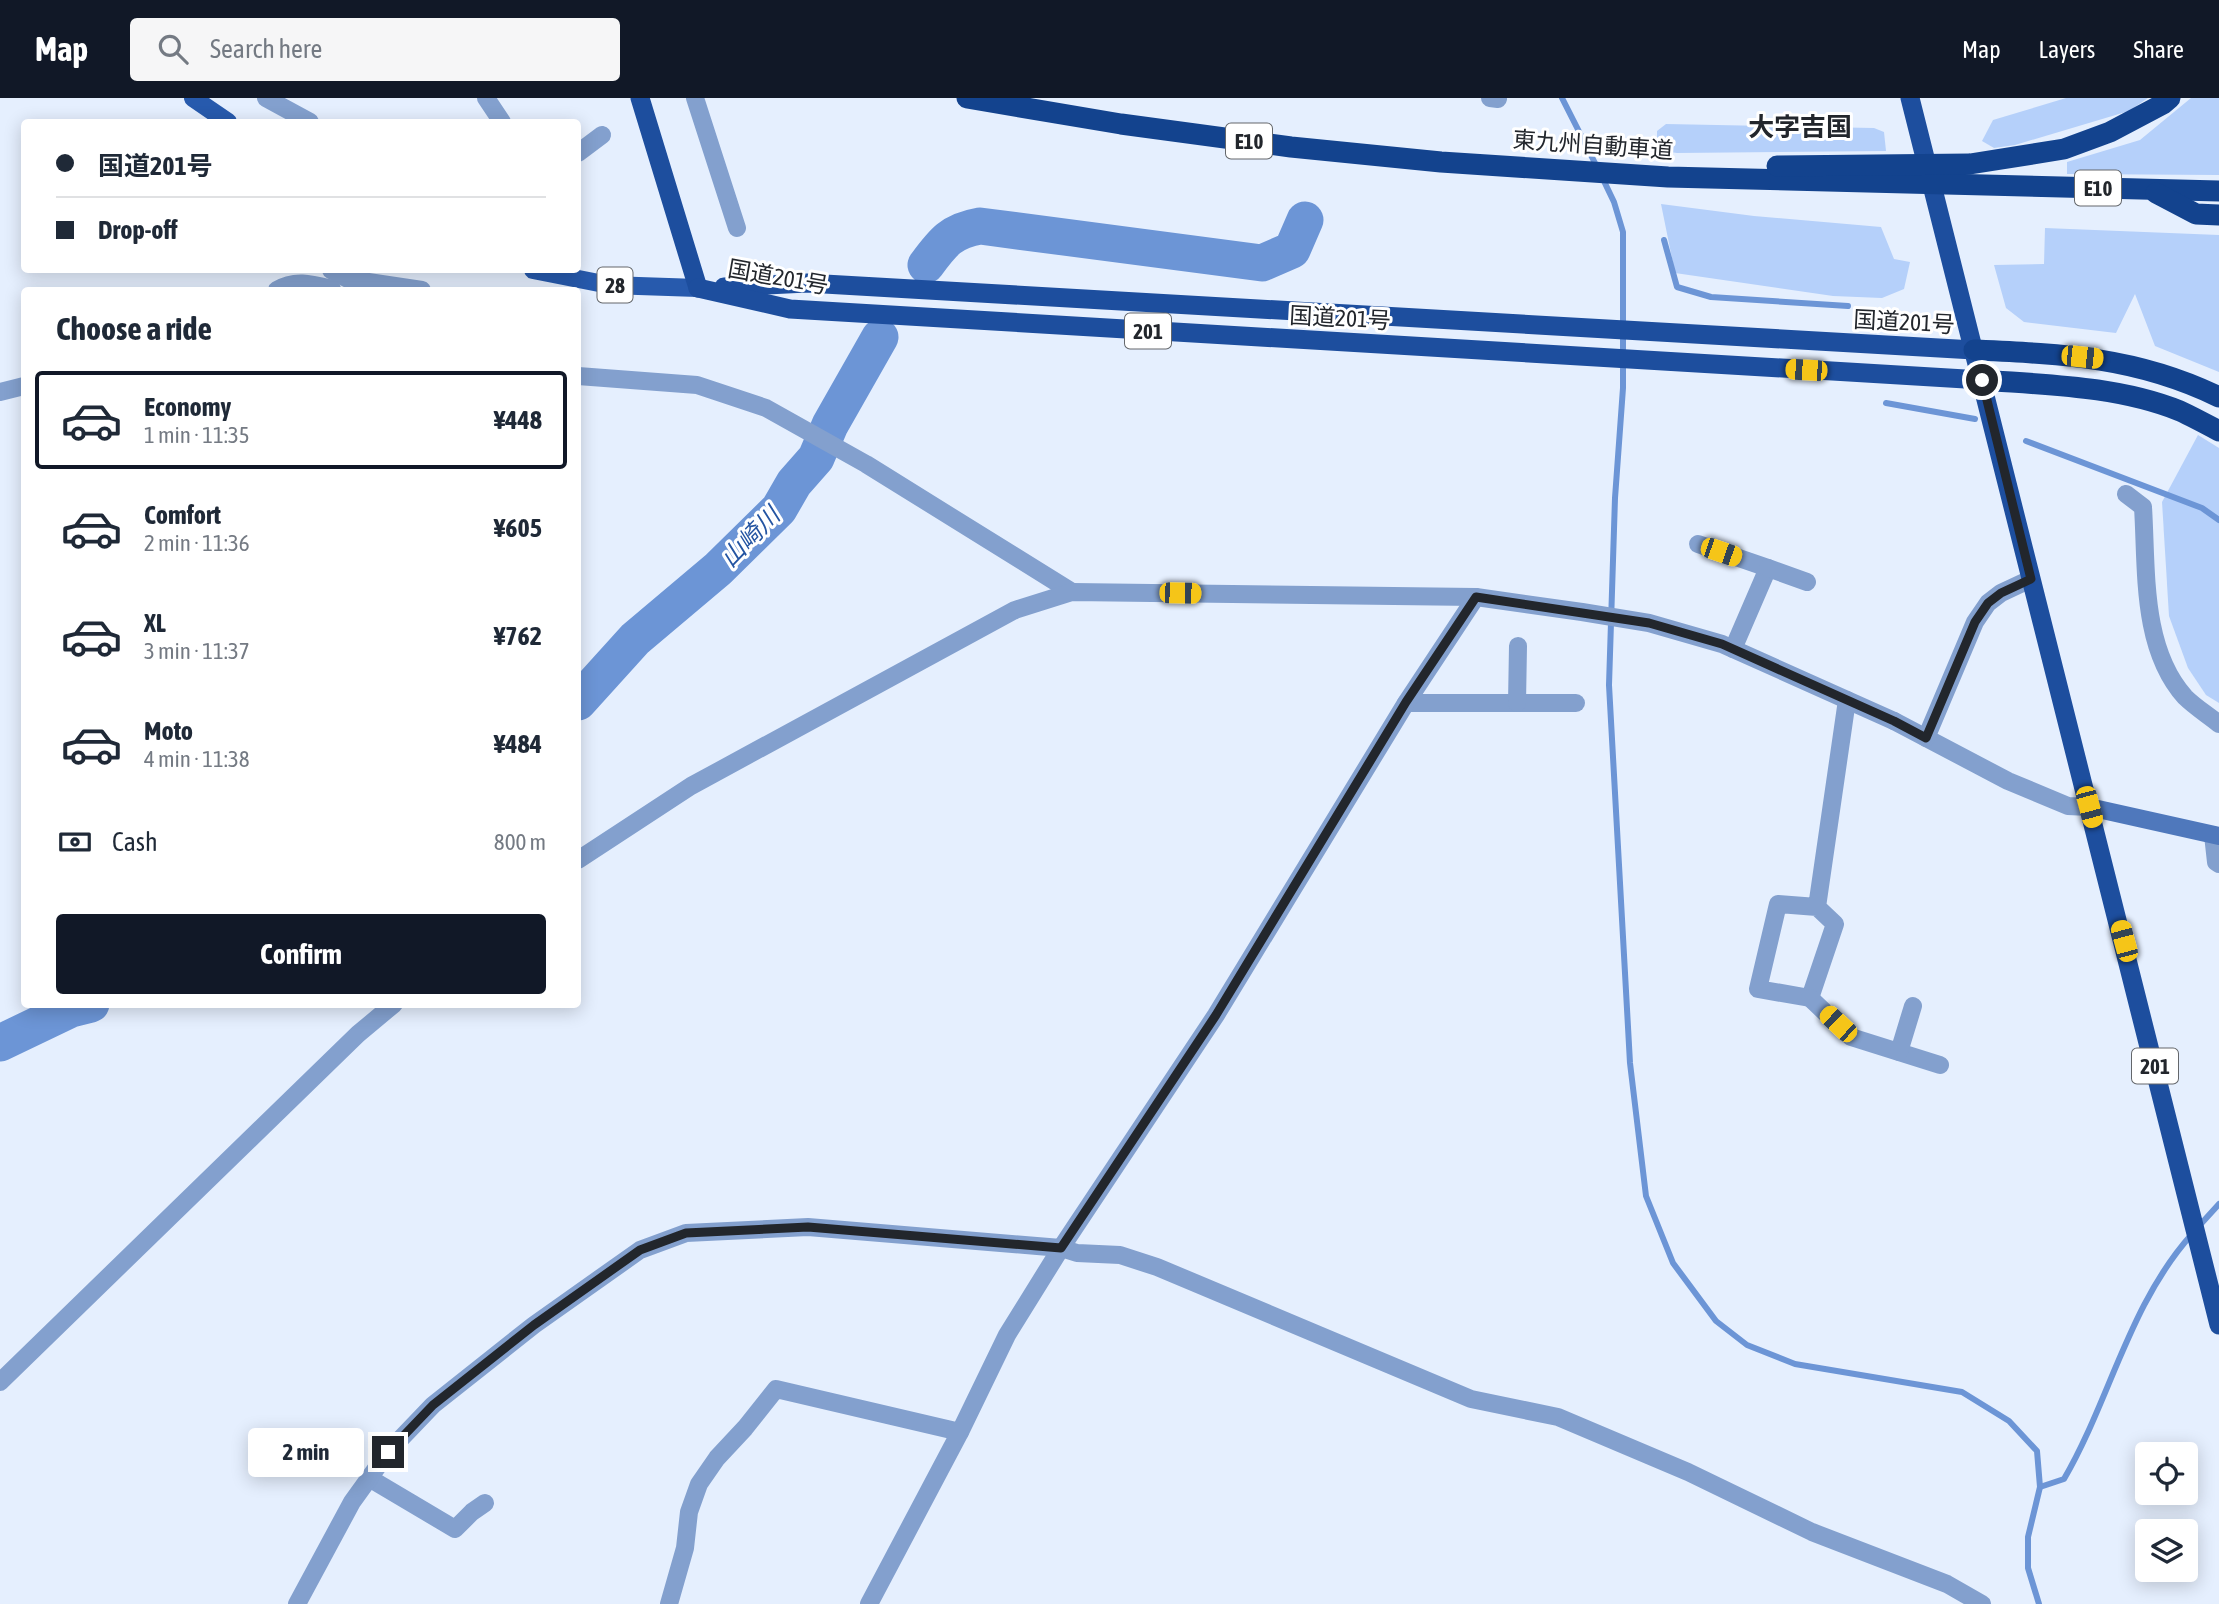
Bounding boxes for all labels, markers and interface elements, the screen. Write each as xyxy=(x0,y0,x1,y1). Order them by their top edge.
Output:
search box xyxy=(130,18,620,81)
text: Map xyxy=(35,30,88,68)
icon: search xyxy=(154,30,192,68)
text: Search here xyxy=(210,34,322,64)
text: Map xyxy=(1962,36,2001,63)
text: Layers xyxy=(2039,36,2095,63)
text: Share xyxy=(2133,36,2184,63)
district label: 大字吉国 xyxy=(1748,112,1852,142)
road number: E10 xyxy=(1226,124,1272,158)
street label: 東九州自動車道 xyxy=(1512,126,1674,164)
text: 国道201号 xyxy=(98,151,213,181)
road number: E10 xyxy=(2075,170,2121,206)
text: Drop-off xyxy=(98,215,178,245)
street label: 国道201号 xyxy=(726,255,830,299)
road number: 28 xyxy=(598,268,632,302)
street label: 国道201号 xyxy=(1289,302,1391,334)
street label: 国道201号 xyxy=(1853,306,1955,338)
text: Choose a ride xyxy=(56,310,212,347)
road number: 201 xyxy=(1125,314,1171,348)
car xyxy=(2061,344,2104,370)
car xyxy=(1785,358,1828,382)
route start xyxy=(1966,364,1998,396)
icon: car xyxy=(60,389,123,452)
text: Economy xyxy=(144,392,231,422)
text: ¥448 xyxy=(494,405,542,435)
text: 1 min · 11:35 xyxy=(144,422,250,448)
icon: car xyxy=(60,497,123,560)
text: Comfort xyxy=(144,500,221,530)
water label: 山崎川 xyxy=(715,500,787,572)
text: ¥605 xyxy=(494,513,542,543)
text: 2 min · 11:36 xyxy=(144,530,250,556)
car xyxy=(1698,535,1745,569)
car xyxy=(1159,582,1202,604)
icon: car xyxy=(60,605,123,668)
text: XL xyxy=(144,608,166,638)
text: ¥762 xyxy=(494,621,542,651)
text: 3 min · 11:37 xyxy=(144,638,250,664)
icon: car xyxy=(60,713,123,776)
text: Moto xyxy=(144,716,193,746)
text: ¥484 xyxy=(494,729,542,759)
text: 4 min · 11:38 xyxy=(144,746,250,772)
car xyxy=(2074,784,2105,830)
icon: cash xyxy=(56,823,94,861)
text: Cash xyxy=(112,827,158,857)
text: 800 m xyxy=(494,829,546,855)
button: Confirm xyxy=(56,914,546,994)
car xyxy=(2109,918,2140,964)
car xyxy=(1816,1002,1861,1046)
road number: 201 xyxy=(2132,1048,2178,1084)
callout: 2 min xyxy=(248,1428,364,1476)
route end xyxy=(372,1436,404,1468)
text: 2 min xyxy=(283,1439,329,1465)
map controls xyxy=(2135,1442,2198,1582)
button: locate xyxy=(2135,1442,2198,1505)
button: layers xyxy=(2135,1519,2198,1582)

